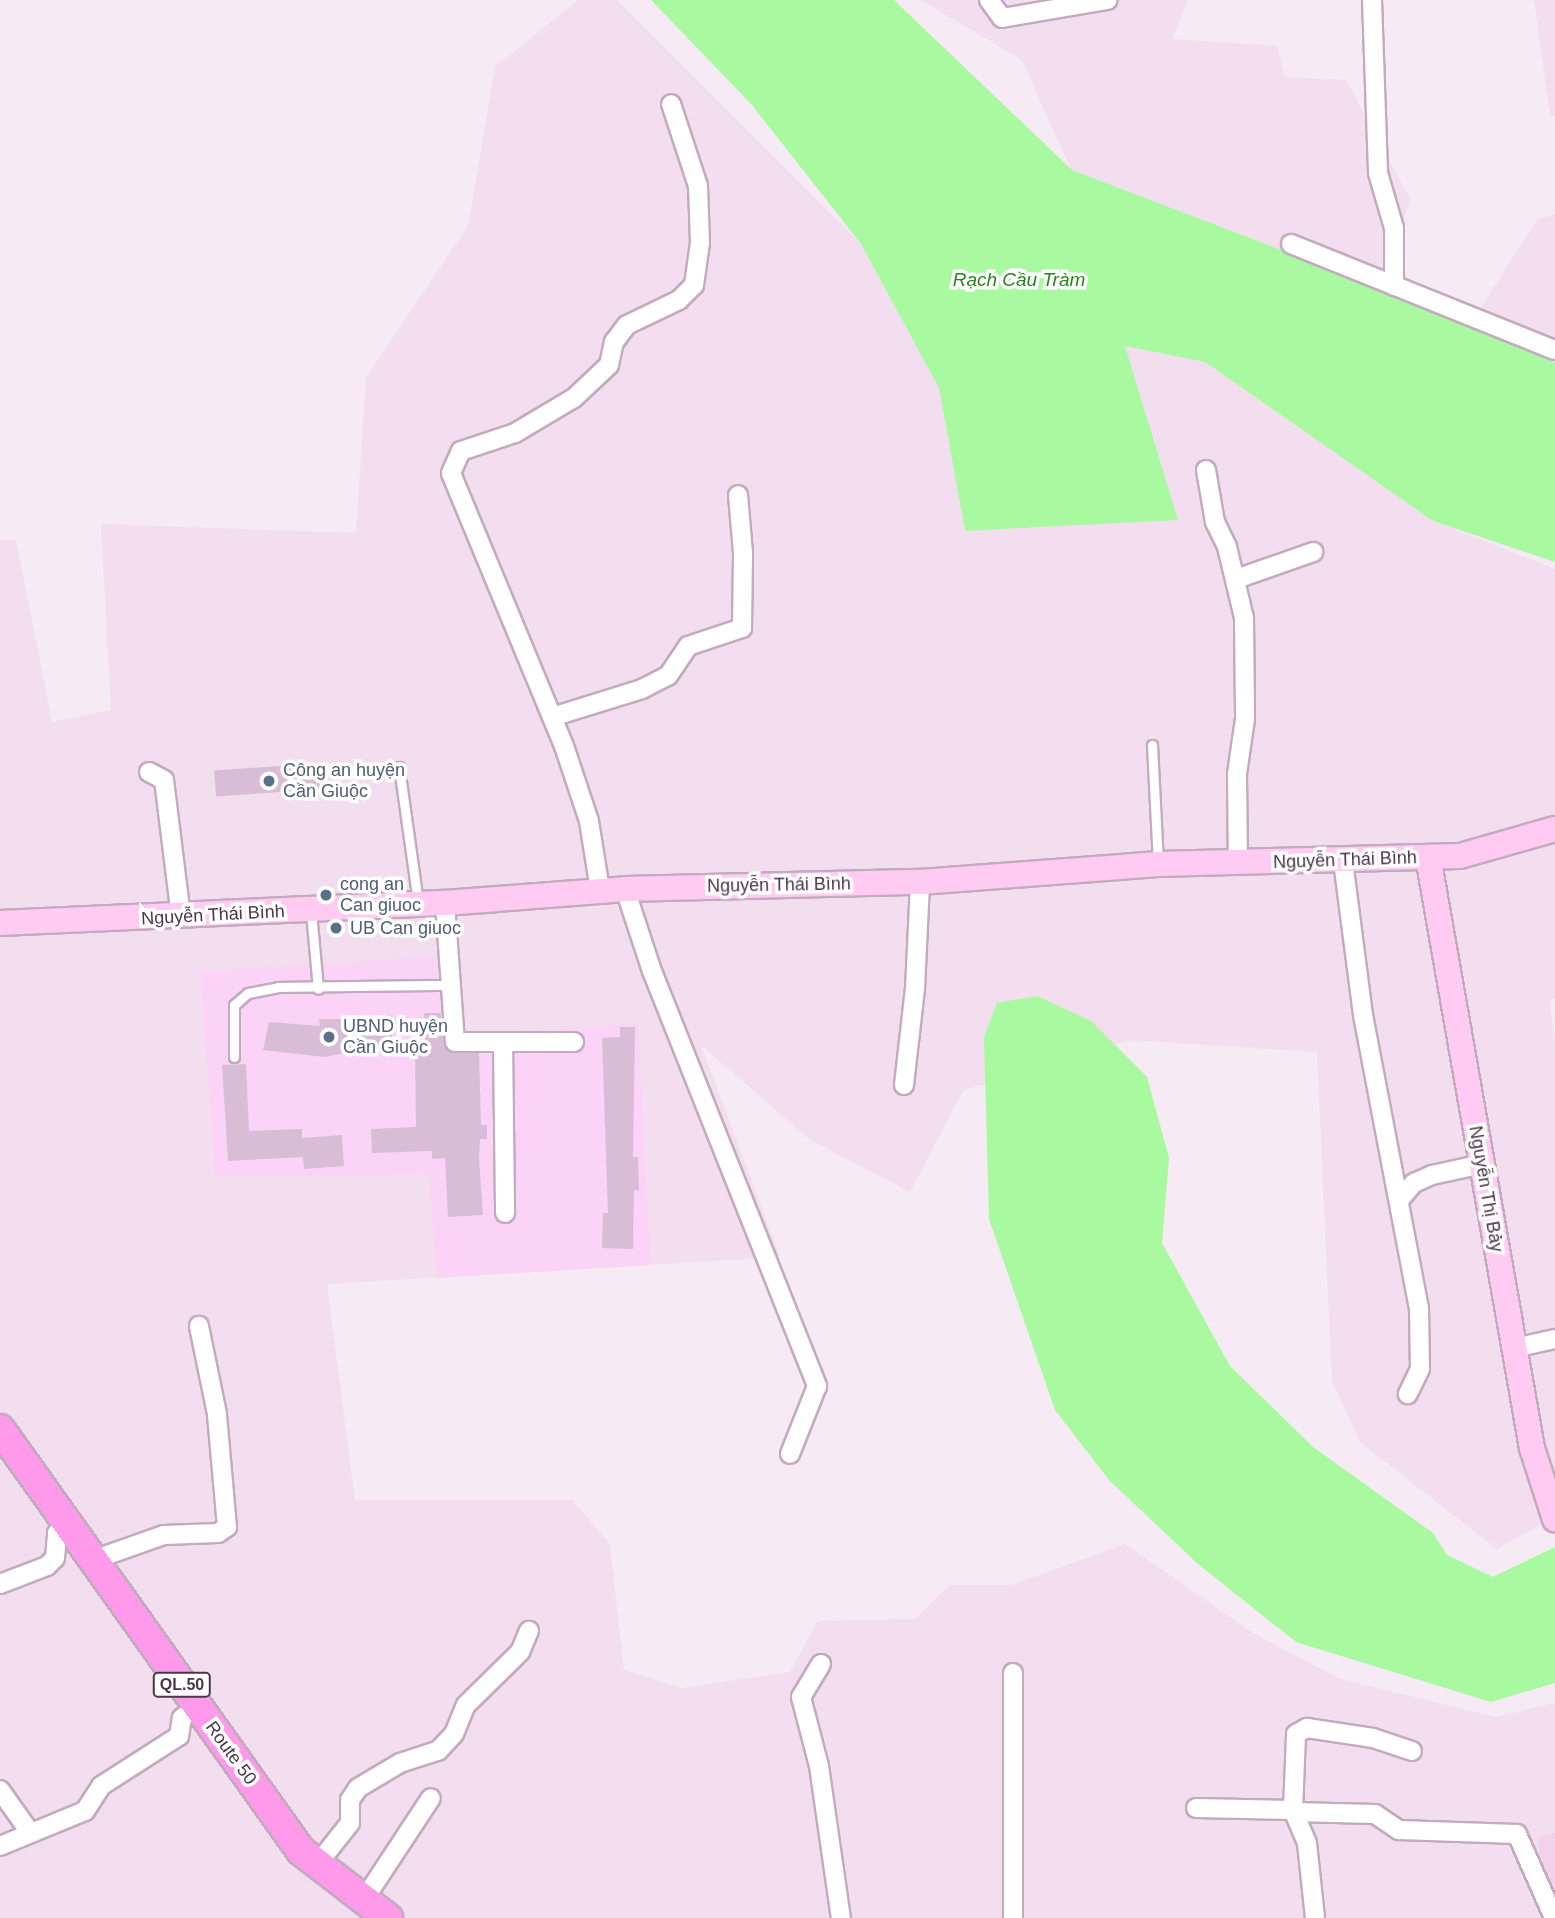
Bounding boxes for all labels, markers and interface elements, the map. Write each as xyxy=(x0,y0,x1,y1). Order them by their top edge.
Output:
water label: Rạch Cầu Tràm xyxy=(953,269,1085,291)
place label: Công an huyện Cần Giuộc xyxy=(283,760,405,802)
marker: Công an huyện Cần Giuộc xyxy=(261,773,277,789)
street label: Nguyễn Thái Bình xyxy=(1273,847,1417,873)
street label: Nguyễn Thái Bình xyxy=(707,873,851,897)
place label: cong an Can giuoc xyxy=(340,874,421,917)
marker: cong an Can giuoc xyxy=(318,887,334,903)
street label: Nguyễn Thái Bình xyxy=(140,900,286,930)
place label: UB Can giuoc xyxy=(350,917,461,939)
marker: UB Can giuoc xyxy=(328,920,344,936)
place label: UBND huyện Cần Giuộc xyxy=(343,1016,448,1058)
marker: UBND huyện Cần Giuộc xyxy=(321,1029,337,1045)
street label: Nguyễn Thị Bảy xyxy=(1464,1124,1508,1254)
road number: QL.50 xyxy=(152,1672,212,1698)
street label: Route 50 xyxy=(201,1717,261,1789)

